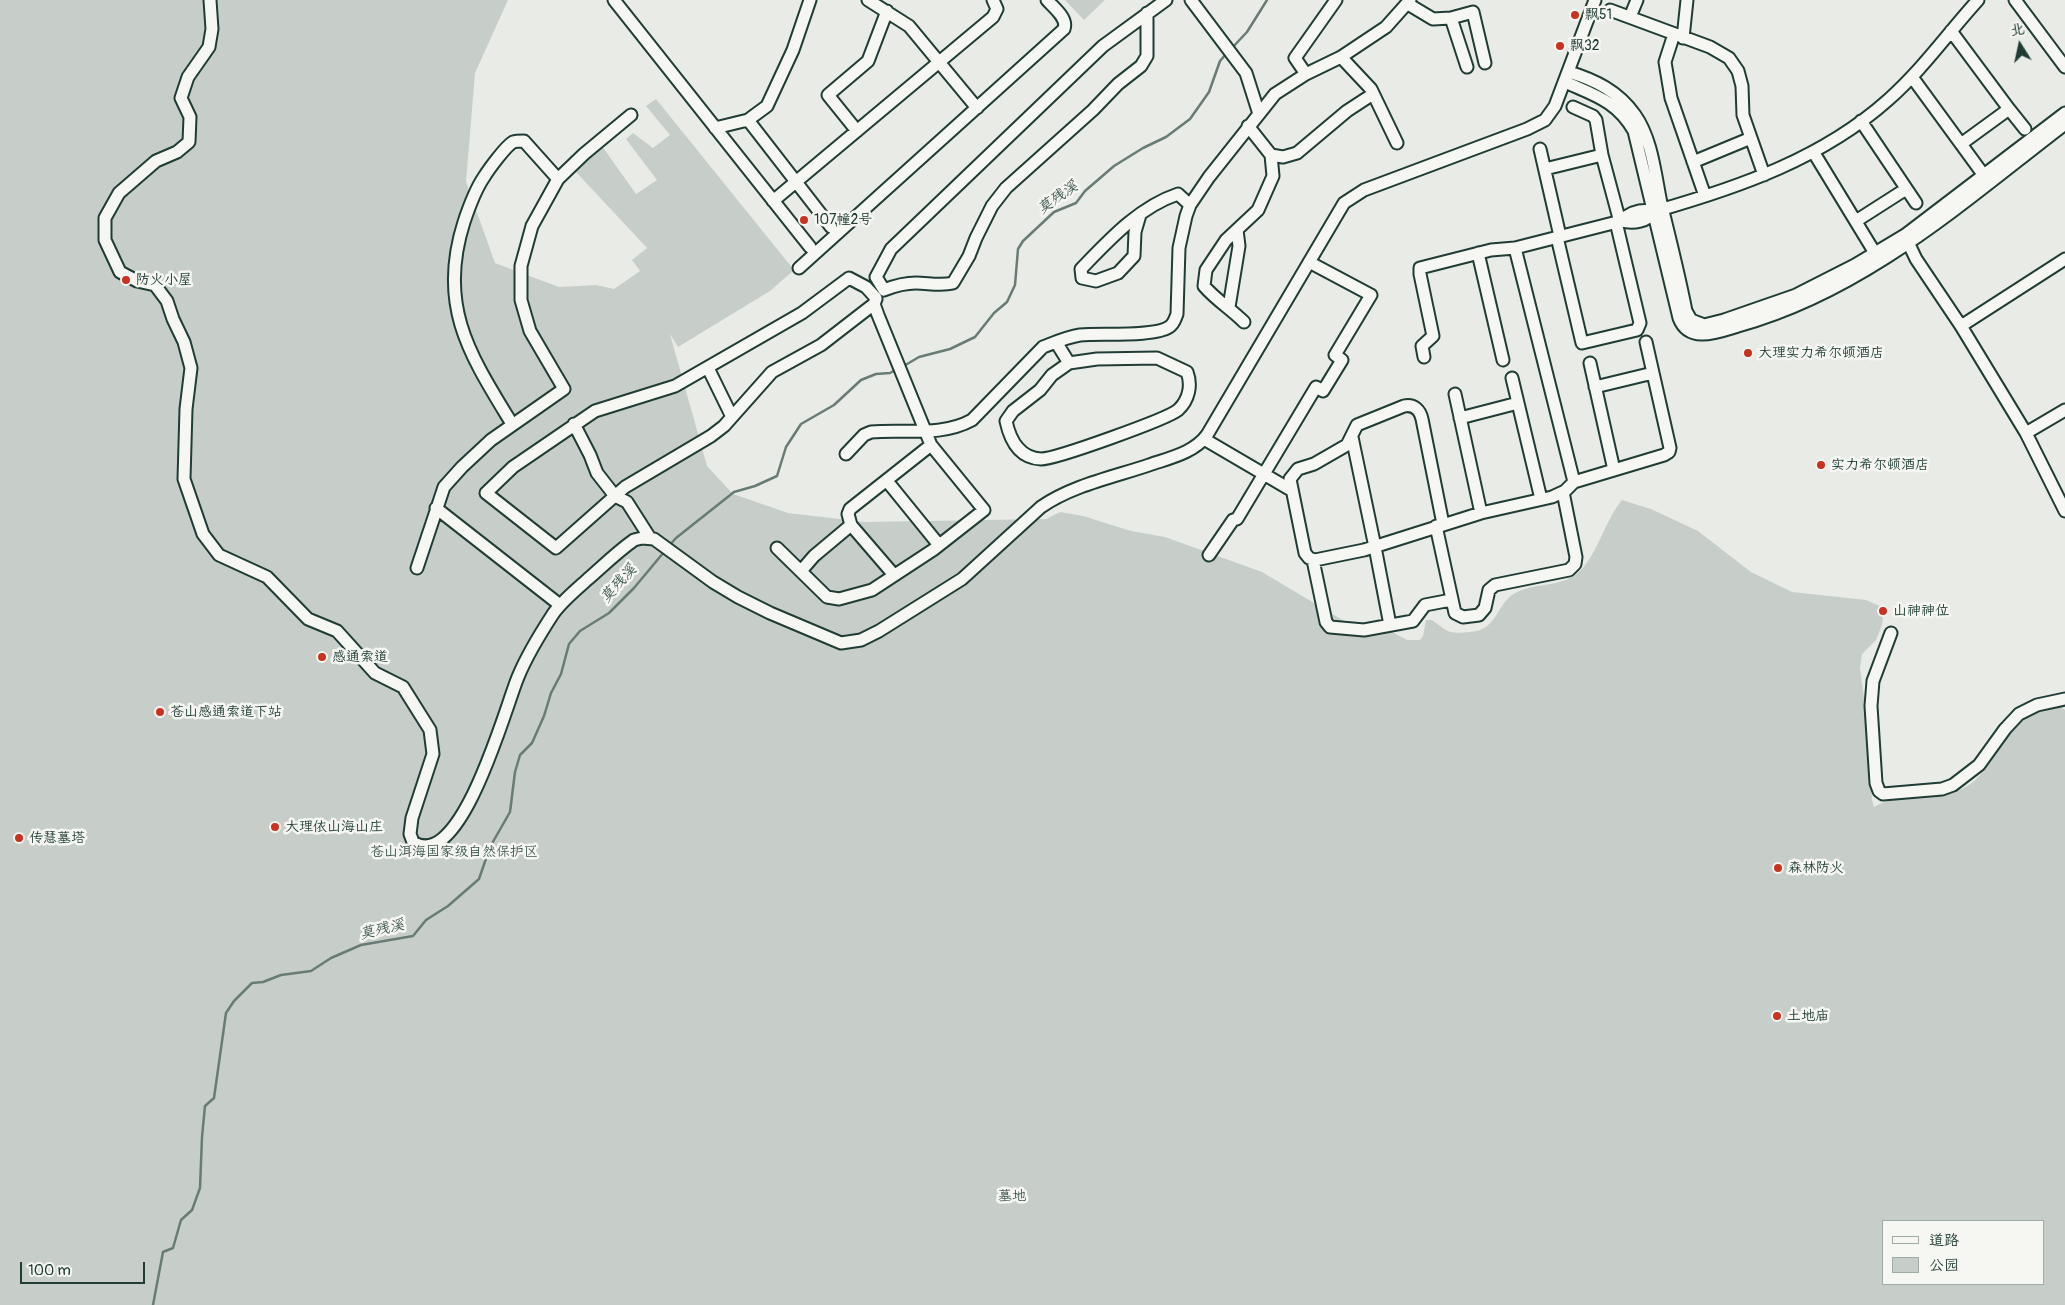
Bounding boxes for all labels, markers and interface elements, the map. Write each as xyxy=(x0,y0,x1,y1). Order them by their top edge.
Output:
place label: 飘51 xyxy=(1585,7,1612,23)
marker: 飘51 xyxy=(1569,9,1581,21)
north arrow xyxy=(1995,20,2045,70)
text: 北 xyxy=(2009,20,2026,39)
place label: 飘32 xyxy=(1570,38,1600,54)
marker: 飘32 xyxy=(1554,40,1566,52)
water label: 莫残溪 xyxy=(1034,178,1082,218)
place label: 107幢2号 xyxy=(814,212,872,228)
marker: 107幢2号 xyxy=(798,214,810,226)
place label: 防火小屋 xyxy=(136,272,192,288)
marker: 防火小屋 xyxy=(120,274,132,286)
place label: 大理实力希尔顿酒店 xyxy=(1758,345,1884,361)
marker: 大理实力希尔顿酒店 xyxy=(1742,347,1754,359)
place label: 实力希尔顿酒店 xyxy=(1831,457,1929,473)
marker: 实力希尔顿酒店 xyxy=(1815,459,1827,471)
water label: 莫残溪 xyxy=(597,561,641,607)
place label: 山神神位 xyxy=(1893,603,1949,619)
marker: 山神神位 xyxy=(1877,605,1889,617)
place label: 感通索道 xyxy=(332,649,388,665)
marker: 感通索道 xyxy=(316,651,328,663)
place label: 苍山感通索道下站 xyxy=(170,704,282,720)
marker: 苍山感通索道下站 xyxy=(154,706,166,718)
place label: 大理依山海山庄 xyxy=(285,819,383,835)
marker: 大理依山海山庄 xyxy=(269,821,281,833)
place label: 传慧墓塔 xyxy=(29,830,85,846)
marker: 传慧墓塔 xyxy=(13,832,25,844)
park label: 苍山洱海国家级自然保护区 xyxy=(370,844,538,860)
place label: 森林防火 xyxy=(1788,860,1844,876)
marker: 森林防火 xyxy=(1772,862,1784,874)
water label: 莫残溪 xyxy=(358,916,406,944)
place label: 土地庙 xyxy=(1787,1008,1829,1024)
marker: 土地庙 xyxy=(1771,1010,1783,1022)
park label: 墓地 xyxy=(998,1188,1026,1204)
legend xyxy=(1882,1220,2045,1285)
text: 道路 xyxy=(1929,1231,1959,1250)
scale bar xyxy=(22,1252,148,1284)
text: 公园 xyxy=(1929,1256,1959,1275)
text: 100 m xyxy=(28,1261,71,1280)

